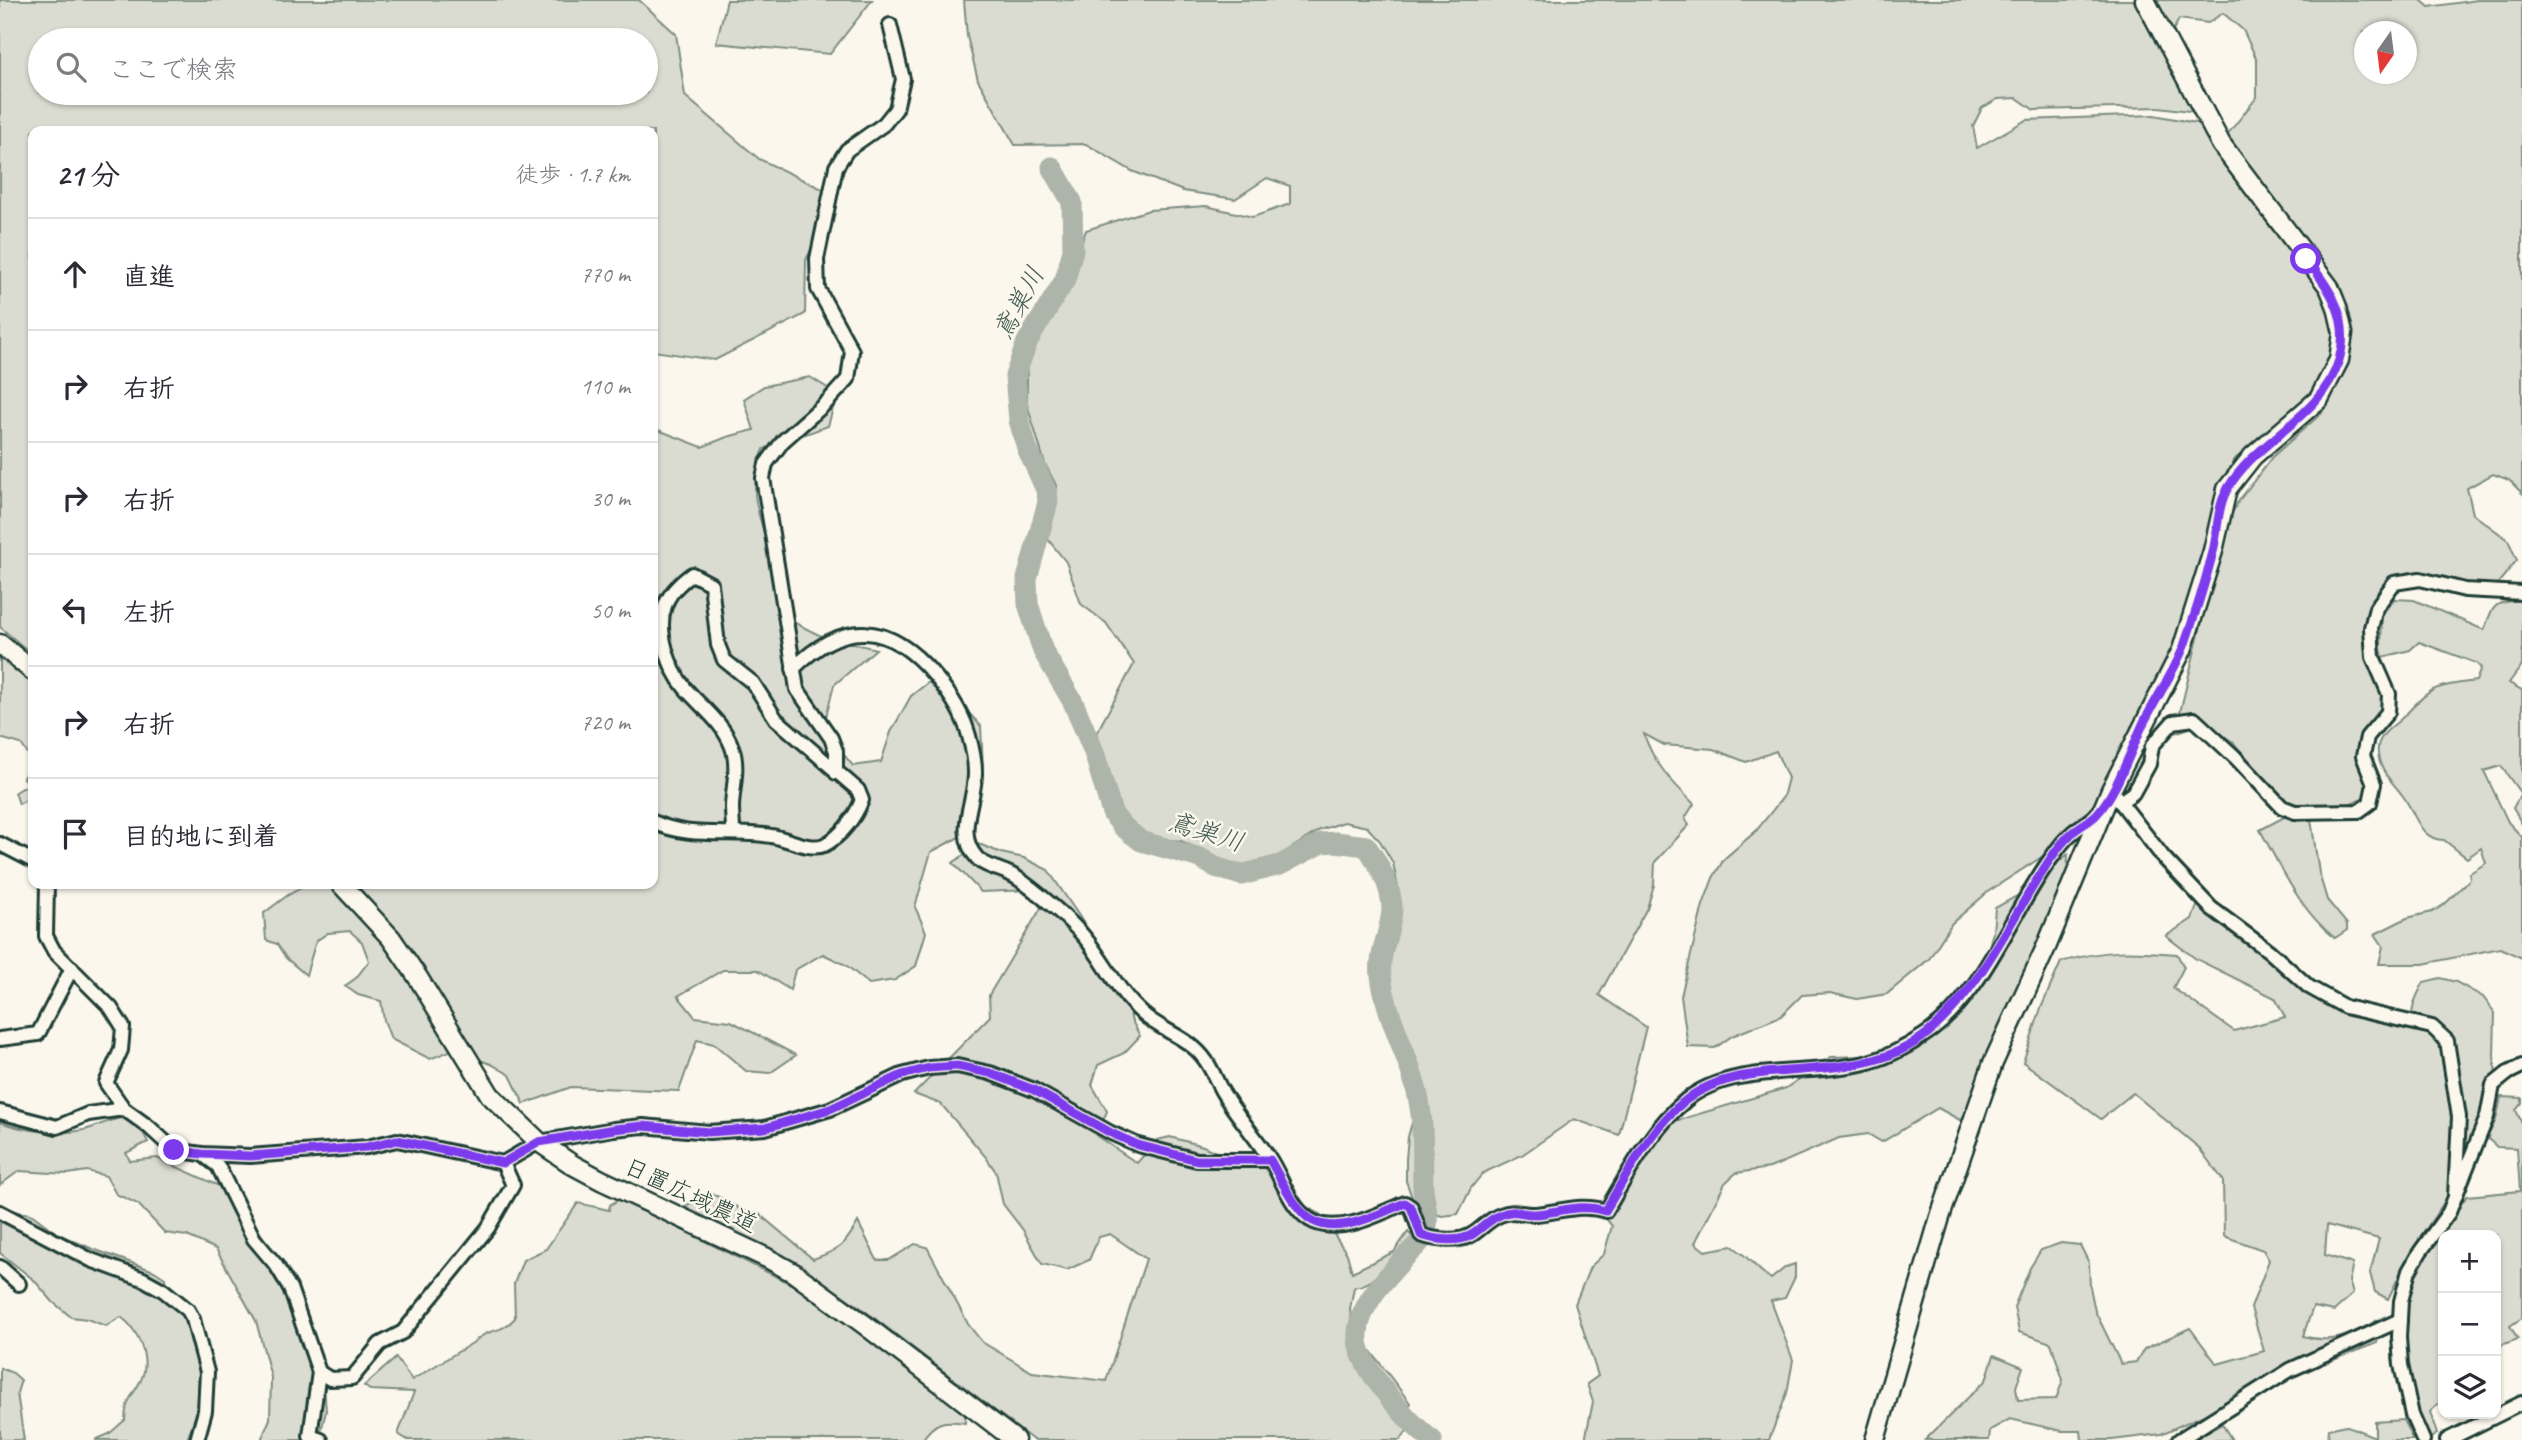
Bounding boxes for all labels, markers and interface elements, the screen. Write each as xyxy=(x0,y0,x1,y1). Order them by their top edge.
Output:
north arrow xyxy=(2354,21,2417,84)
search box xyxy=(28,28,658,105)
icon: search xyxy=(52,48,90,86)
text: ここで検索 xyxy=(108,53,238,86)
text: 21 分 xyxy=(56,156,120,194)
text: 徒歩 · 1.7 km xyxy=(515,160,630,189)
route start xyxy=(2290,243,2321,274)
icon: ahead xyxy=(56,255,94,293)
text: 直進 xyxy=(123,260,175,293)
text: 770 m xyxy=(581,260,630,289)
water label: 鳶巣川 xyxy=(986,261,1052,345)
icon: right xyxy=(56,367,94,405)
text: 右折 xyxy=(123,372,175,405)
text: 110 m xyxy=(581,372,630,401)
icon: right xyxy=(56,479,94,517)
text: 右折 xyxy=(123,484,175,517)
text: 30 m xyxy=(591,484,630,513)
icon: left xyxy=(56,591,94,629)
text: 左折 xyxy=(123,596,175,629)
text: 50 m xyxy=(591,596,630,625)
icon: right xyxy=(56,703,94,741)
text: 右折 xyxy=(123,708,175,741)
text: 720 m xyxy=(581,708,630,737)
water label: 鳶巣川 xyxy=(1164,805,1248,859)
icon: arrive xyxy=(56,815,94,853)
text: 目的地に到着 xyxy=(123,820,279,853)
route end xyxy=(158,1134,189,1165)
street label: 日置広域農道 xyxy=(619,1151,763,1239)
map controls xyxy=(2438,1230,2501,1419)
button: + xyxy=(2438,1230,2501,1293)
button: − xyxy=(2438,1293,2501,1356)
button: layers xyxy=(2438,1356,2501,1419)

